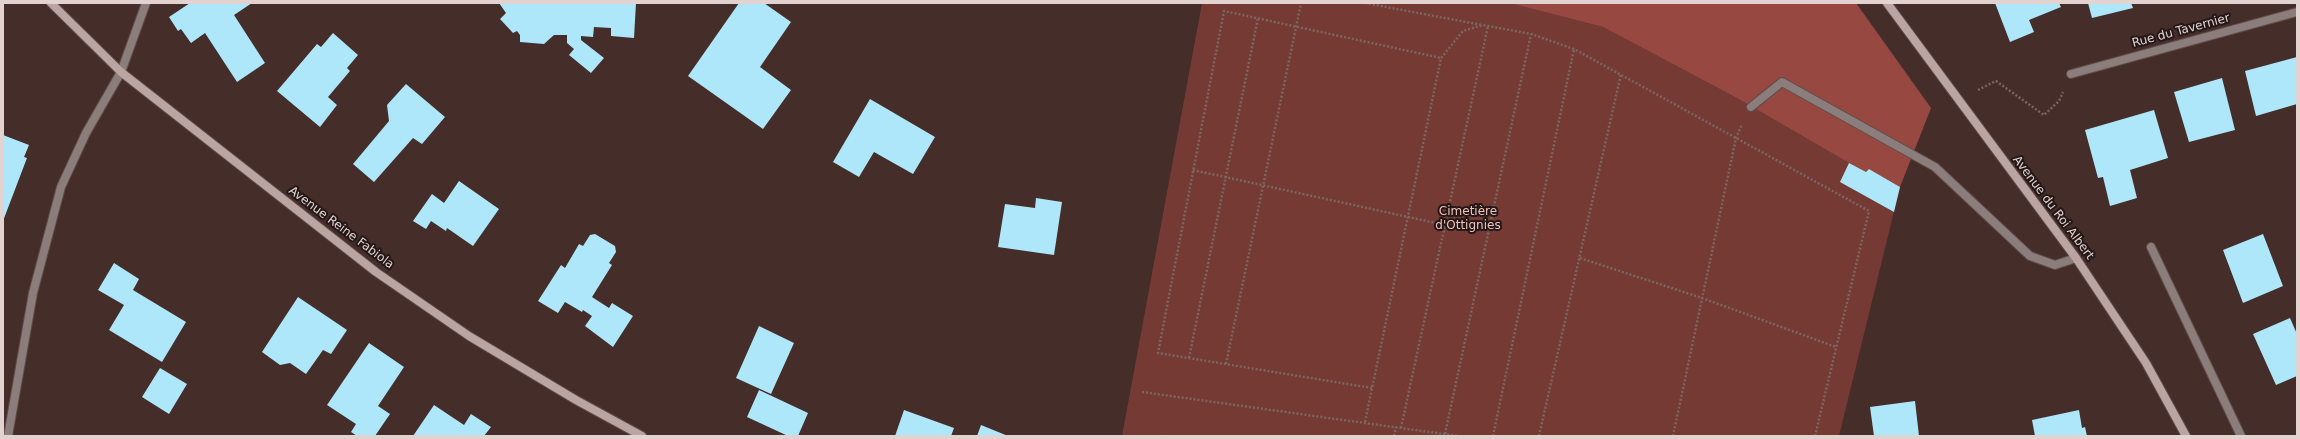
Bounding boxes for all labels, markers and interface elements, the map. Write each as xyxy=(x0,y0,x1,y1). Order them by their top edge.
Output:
street label: Rue du Tavernier xyxy=(2130,11,2232,51)
street label: Avenue du Roi Albert xyxy=(2009,153,2097,263)
street label: Avenue Reine Fabiola xyxy=(286,184,396,272)
park label: Cimetière d'Ottignies xyxy=(1435,205,1501,233)

